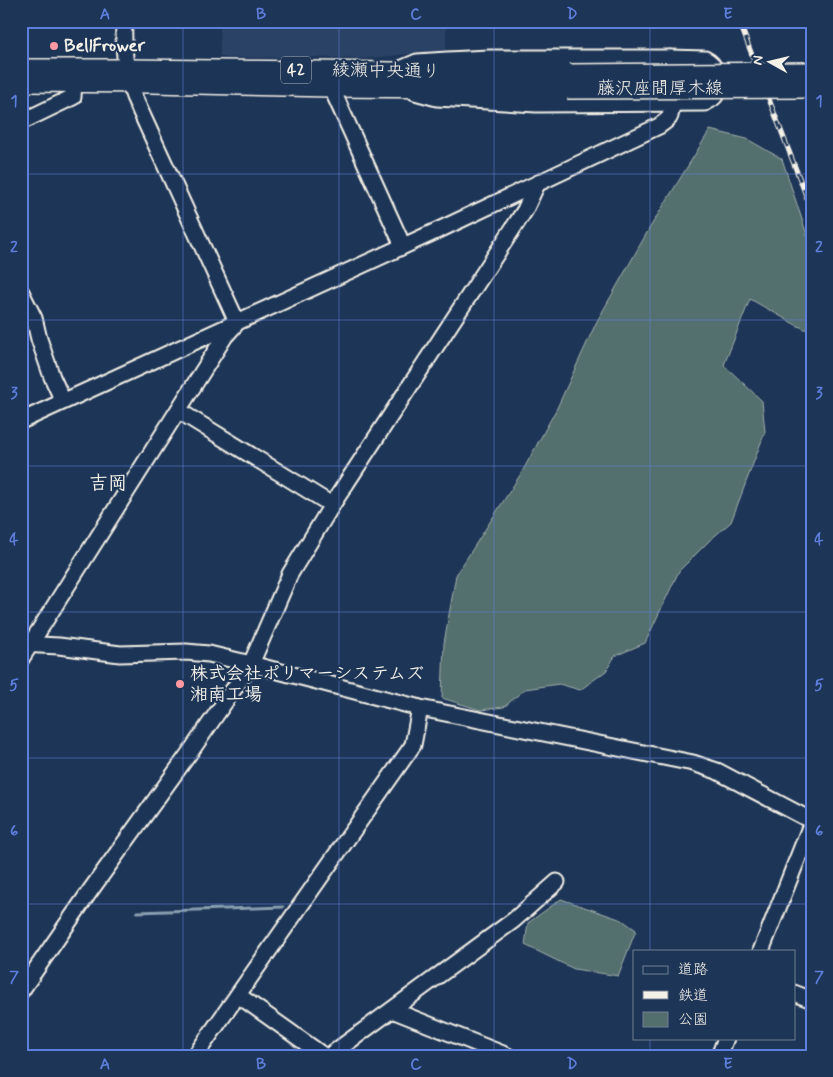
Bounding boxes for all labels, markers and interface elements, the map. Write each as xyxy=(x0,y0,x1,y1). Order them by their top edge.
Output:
text: A xyxy=(100,4,110,25)
text: B xyxy=(256,4,266,25)
text: C xyxy=(410,4,422,25)
text: D xyxy=(566,4,578,25)
text: E xyxy=(723,4,733,25)
place label: BellFrower xyxy=(64,34,145,58)
north arrow xyxy=(746,38,796,88)
marker: BellFrower xyxy=(48,40,60,52)
text: N xyxy=(749,54,768,66)
road number: 42 xyxy=(281,56,311,84)
street label: 綾瀬中央通り xyxy=(332,58,440,84)
street label: 藤沢座間厚木線 xyxy=(597,77,723,101)
text: 1 xyxy=(10,91,18,112)
text: 1 xyxy=(815,91,823,112)
text: 2 xyxy=(10,237,18,258)
text: 2 xyxy=(815,237,823,258)
text: 3 xyxy=(10,383,18,404)
text: 3 xyxy=(815,383,823,404)
district label: 吉岡 xyxy=(89,471,127,496)
text: 4 xyxy=(9,529,19,550)
text: 4 xyxy=(814,529,824,550)
place label: 株式会社ポリマーシステムズ 湘南工場 xyxy=(190,662,424,707)
text: 5 xyxy=(9,675,19,696)
text: 5 xyxy=(814,675,824,696)
marker: 株式会社ポリマーシステムズ 湘南工場 xyxy=(174,678,186,690)
text: 6 xyxy=(10,821,18,842)
text: 6 xyxy=(815,821,823,842)
legend xyxy=(633,950,796,1040)
text: 道路 xyxy=(678,960,708,980)
text: 7 xyxy=(9,967,19,988)
text: 7 xyxy=(814,967,824,988)
text: 鉄道 xyxy=(678,986,708,1006)
text: 公園 xyxy=(678,1010,708,1030)
text: A xyxy=(100,1054,110,1075)
text: B xyxy=(256,1054,266,1075)
text: C xyxy=(410,1054,422,1075)
text: D xyxy=(566,1054,578,1075)
text: E xyxy=(723,1054,733,1075)

